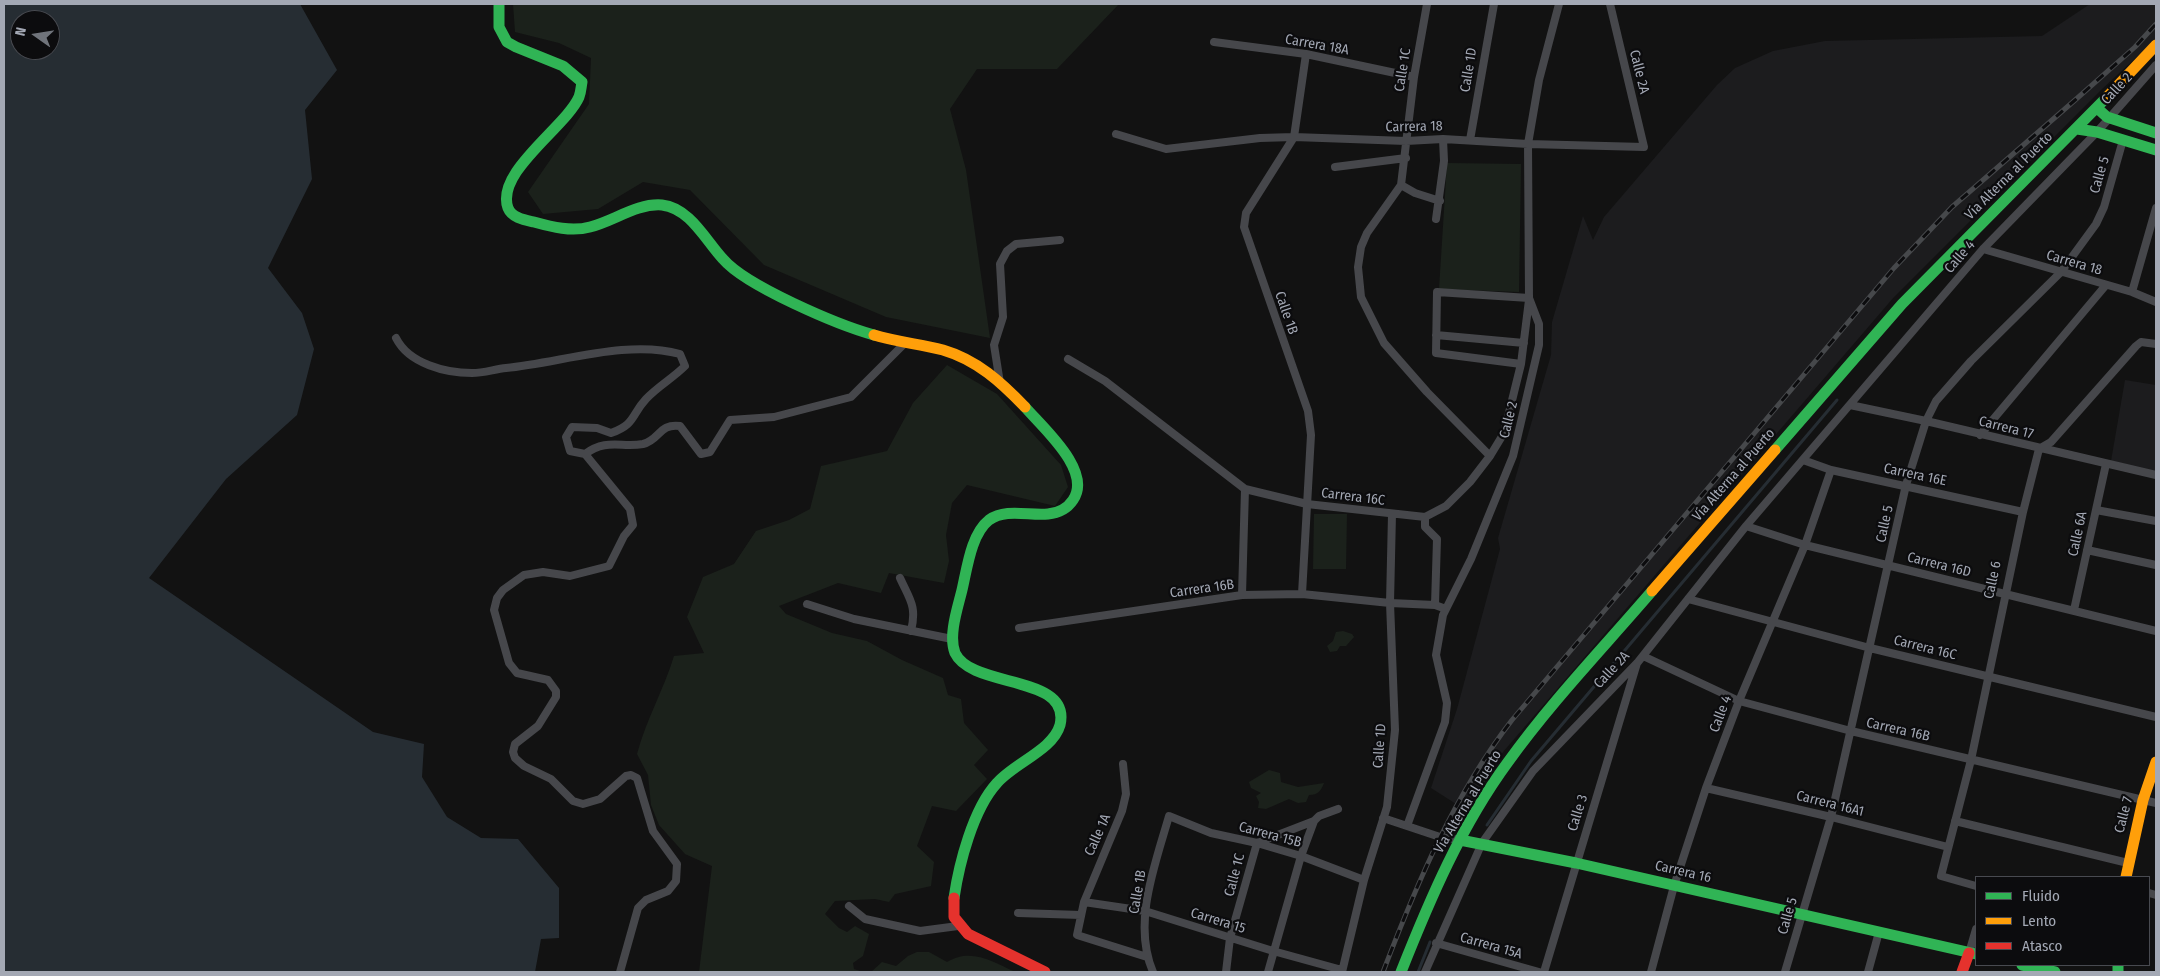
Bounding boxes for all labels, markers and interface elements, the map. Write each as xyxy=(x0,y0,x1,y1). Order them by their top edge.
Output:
north arrow xyxy=(10,10,60,60)
text: N xyxy=(12,26,30,38)
street label: Carrera 18A xyxy=(1284,31,1350,59)
street label: Calle 1C xyxy=(1391,47,1415,93)
street label: Calle 1D xyxy=(1457,47,1481,93)
street label: Calle 2A xyxy=(1625,48,1653,96)
street label: Calle 2 xyxy=(2098,70,2136,108)
street label: Carrera 18 xyxy=(1385,118,1443,136)
street label: Vía Alterna al Puerto xyxy=(1962,129,2056,223)
street label: Calle 5 xyxy=(2087,155,2113,195)
street label: Calle 4 xyxy=(1941,237,1979,277)
street label: Carrera 18 xyxy=(2044,247,2104,279)
street label: Calle 1B xyxy=(1271,289,1301,337)
street label: Calle 2 xyxy=(1496,400,1522,440)
street label: Carrera 17 xyxy=(1977,413,2035,443)
street label: Vía Alterna al Puerto xyxy=(1689,425,1779,525)
street label: Carrera 16E xyxy=(1882,460,1948,490)
street label: Carrera 16C xyxy=(1320,485,1386,509)
street label: Calle 5 xyxy=(1873,504,1897,544)
street label: Calle 6A xyxy=(2065,510,2091,558)
street label: Carrera 16D xyxy=(1905,549,1973,581)
street label: Calle 6 xyxy=(1981,560,2005,600)
street label: Carrera 16B xyxy=(1169,576,1235,602)
street label: Carrera 16C xyxy=(1892,632,1958,664)
street label: Calle 2A xyxy=(1591,648,1633,692)
street label: Calle 4 xyxy=(1706,693,1736,735)
street label: Carrera 16B xyxy=(1865,715,1931,745)
street label: Calle 1D xyxy=(1370,723,1390,769)
street label: Vía Alterna al Puerto xyxy=(1431,747,1505,857)
street label: Carrera 16A1 xyxy=(1794,787,1866,821)
street label: Calle 3 xyxy=(1564,793,1592,833)
street label: Calle 7 xyxy=(2111,795,2137,835)
street label: Calle 1A xyxy=(1081,811,1115,859)
street label: Carrera 15B xyxy=(1237,819,1303,851)
street label: Calle 1C xyxy=(1221,852,1249,898)
street label: Carrera 16 xyxy=(1653,857,1713,887)
street label: Calle 1B xyxy=(1126,869,1150,915)
legend xyxy=(1975,876,2150,966)
text: Fluido xyxy=(2022,887,2060,905)
street label: Calle 5 xyxy=(1775,896,1801,936)
street label: Carrera 15 xyxy=(1188,905,1248,937)
text: Lento xyxy=(2022,912,2056,930)
street label: Carrera 15A xyxy=(1458,929,1524,963)
text: Atasco xyxy=(2022,937,2062,955)

